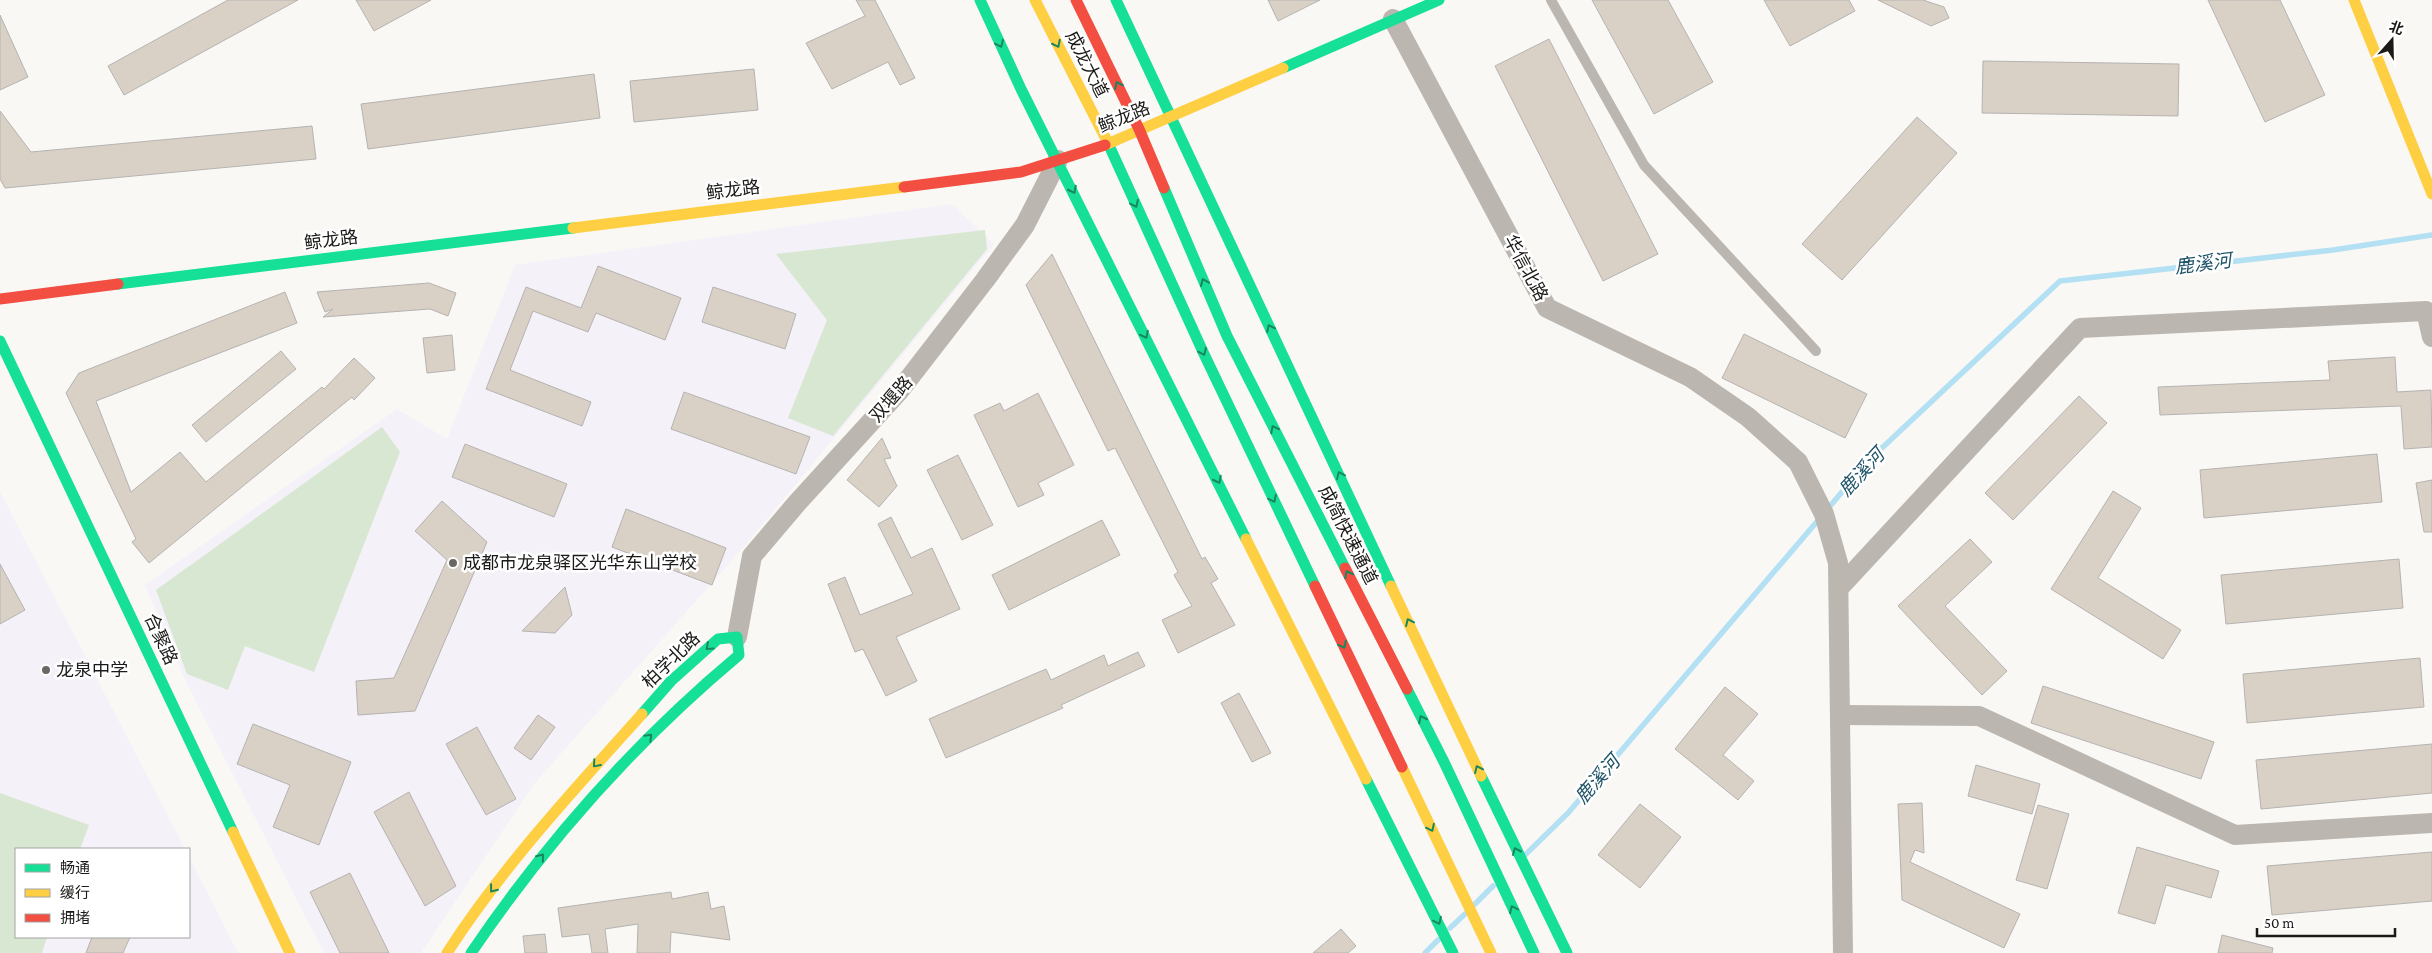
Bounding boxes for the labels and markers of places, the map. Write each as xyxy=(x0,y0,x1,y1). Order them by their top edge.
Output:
place label: 成都市龙泉驿区光华东山学校 xyxy=(463,553,697,573)
marker: 成都市龙泉驿区光华东山学校 xyxy=(447,557,459,569)
place label: 龙泉中学 xyxy=(56,660,128,680)
marker: 龙泉中学 xyxy=(40,664,52,676)

